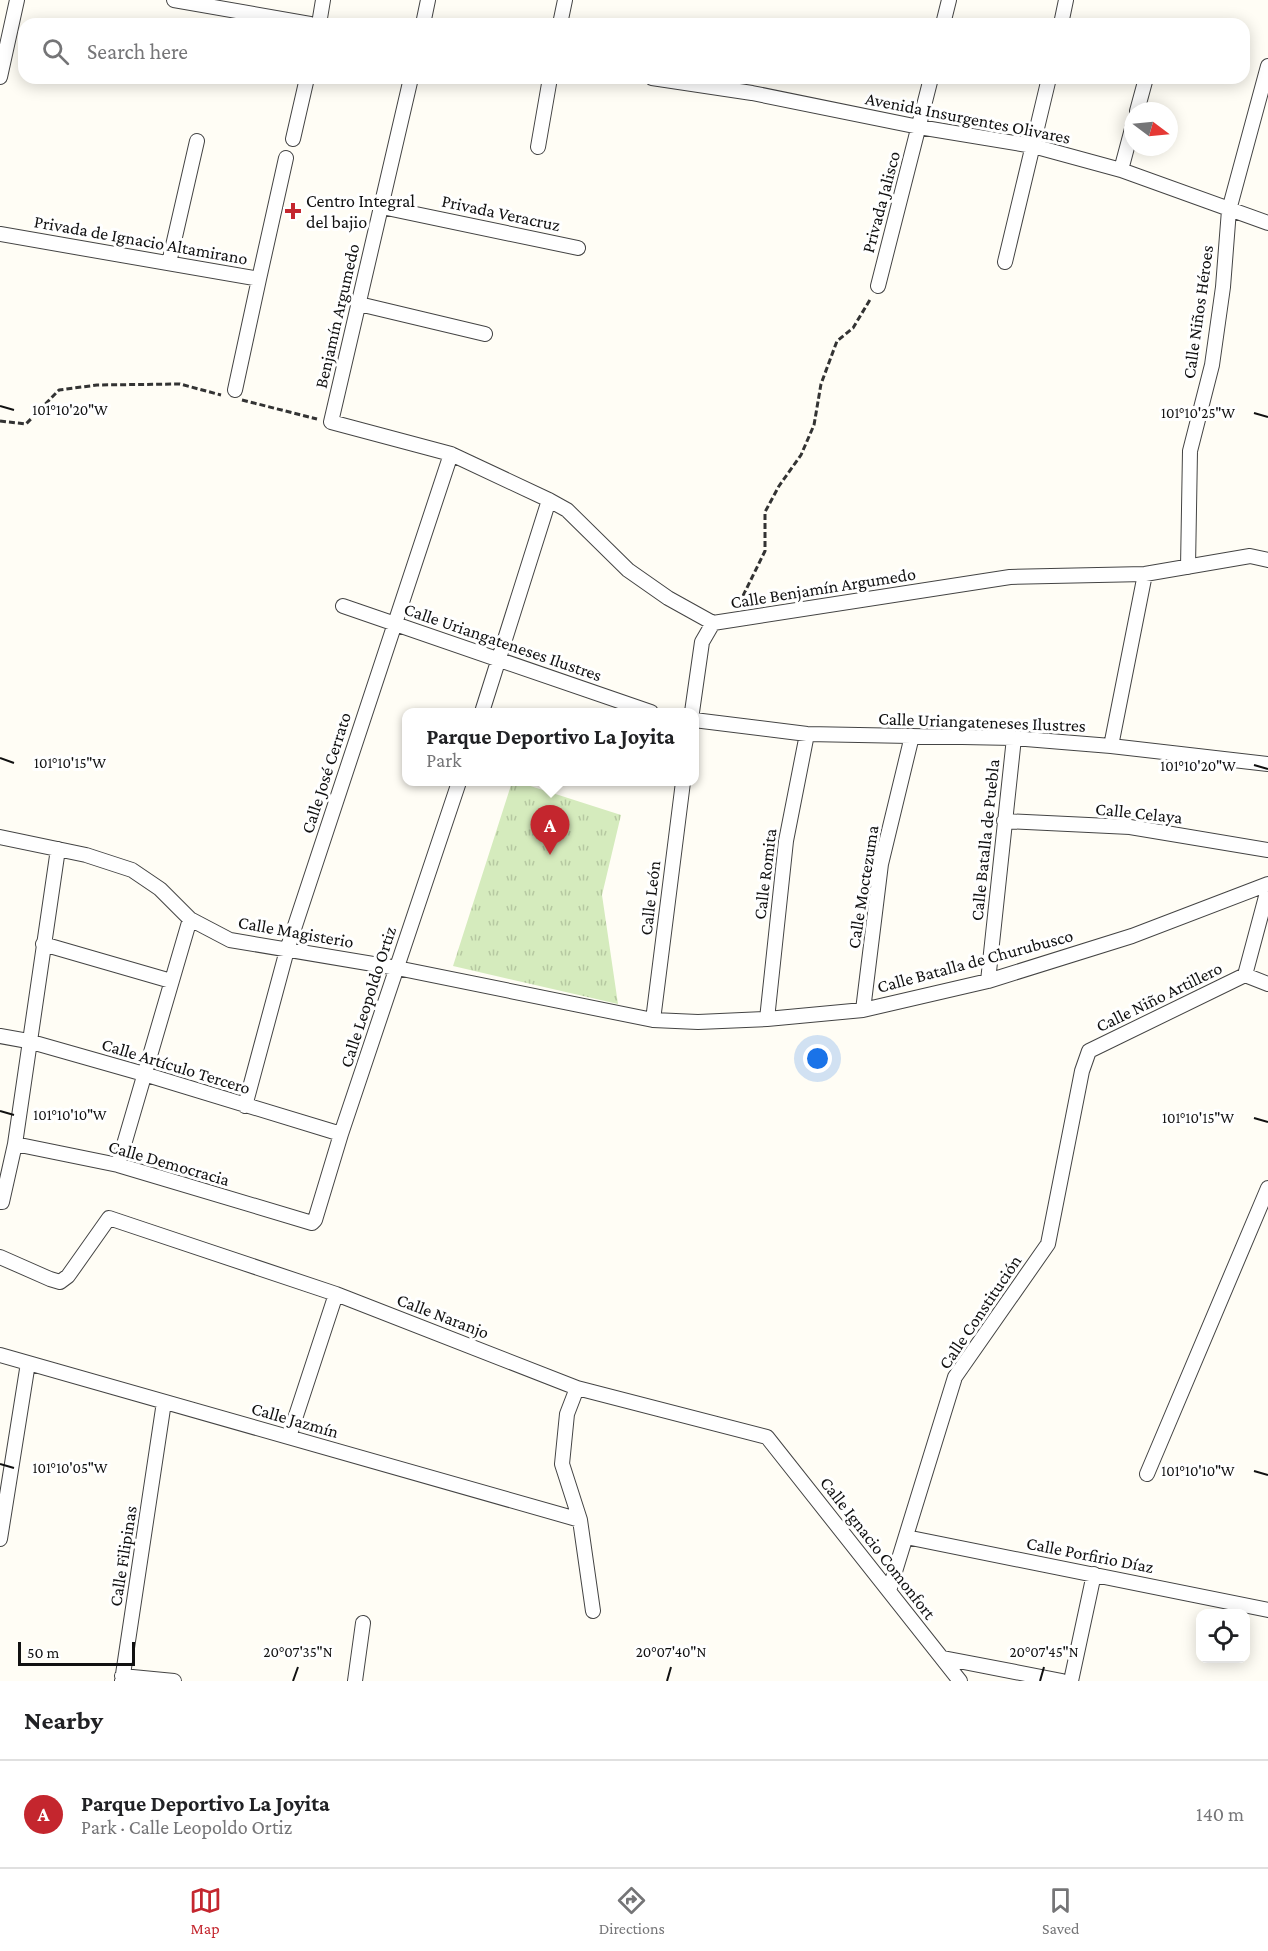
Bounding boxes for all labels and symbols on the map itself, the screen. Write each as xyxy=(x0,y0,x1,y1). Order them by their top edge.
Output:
street label: Avenida Insurgentes Olivares xyxy=(864,88,1072,148)
north arrow xyxy=(1124,102,1178,156)
street label: Privada Jalisco xyxy=(858,149,904,255)
place label: Centro Integral del bajio xyxy=(306,191,415,233)
street label: Privada Veracruz xyxy=(440,191,562,235)
marker: Centro Integral del bajio xyxy=(284,202,302,220)
street label: Privada de Ignacio Altamirano xyxy=(33,211,249,269)
street label: Benjamín Argumedo xyxy=(311,242,364,390)
street label: Calle Niños Héroes xyxy=(1179,244,1217,380)
text: 101°10'20"W xyxy=(32,402,108,418)
text: 101°10'25"W xyxy=(1161,405,1235,421)
street label: Calle Benjamín Argumedo xyxy=(729,563,917,614)
street label: Calle Uriangateneses Ilustres xyxy=(401,599,605,685)
street label: Calle Uriangateneses Ilustres xyxy=(878,708,1086,736)
street label: Calle José Cerrato xyxy=(297,710,355,836)
text: 101°10'15"W xyxy=(34,755,106,771)
street label: Calle Batalla de Puebla xyxy=(967,758,1003,922)
text: 101°10'20"W xyxy=(1160,758,1236,774)
street label: Calle Celaya xyxy=(1094,798,1184,828)
pin: A xyxy=(530,806,570,855)
street label: Calle Moctezuma xyxy=(843,824,883,950)
street label: Calle Romita xyxy=(749,827,781,921)
street label: Calle León xyxy=(635,859,665,936)
street label: Calle Magisterio xyxy=(237,912,355,952)
street label: Calle Leopoldo Ortiz xyxy=(336,924,400,1070)
street label: Calle Batalla de Churubusco xyxy=(875,925,1075,997)
street label: Calle Niño Artillero xyxy=(1093,958,1225,1036)
street label: Calle Artículo Tercero xyxy=(99,1034,253,1098)
your location xyxy=(803,1044,832,1073)
text: 101°10'10"W xyxy=(33,1107,107,1123)
text: 101°10'15"W xyxy=(1162,1110,1234,1126)
street label: Calle Democracia xyxy=(106,1136,232,1190)
street label: Calle Constitución xyxy=(935,1251,1026,1373)
street label: Calle Naranjo xyxy=(394,1289,492,1344)
street label: Calle Jazmín xyxy=(249,1398,341,1442)
text: 101°10'05"W xyxy=(32,1460,108,1476)
text: 101°10'10"W xyxy=(1161,1463,1235,1479)
street label: Calle Ignacio Comonfort xyxy=(816,1473,940,1624)
street label: Calle Filipinas xyxy=(105,1504,141,1608)
street label: Calle Porfirio Díaz xyxy=(1025,1533,1156,1577)
scale bar xyxy=(18,1639,135,1666)
text: 20°07'35"N xyxy=(263,1644,333,1660)
text: 20°07'40"N xyxy=(636,1644,706,1660)
text: 20°07'45"N xyxy=(1009,1644,1079,1660)

